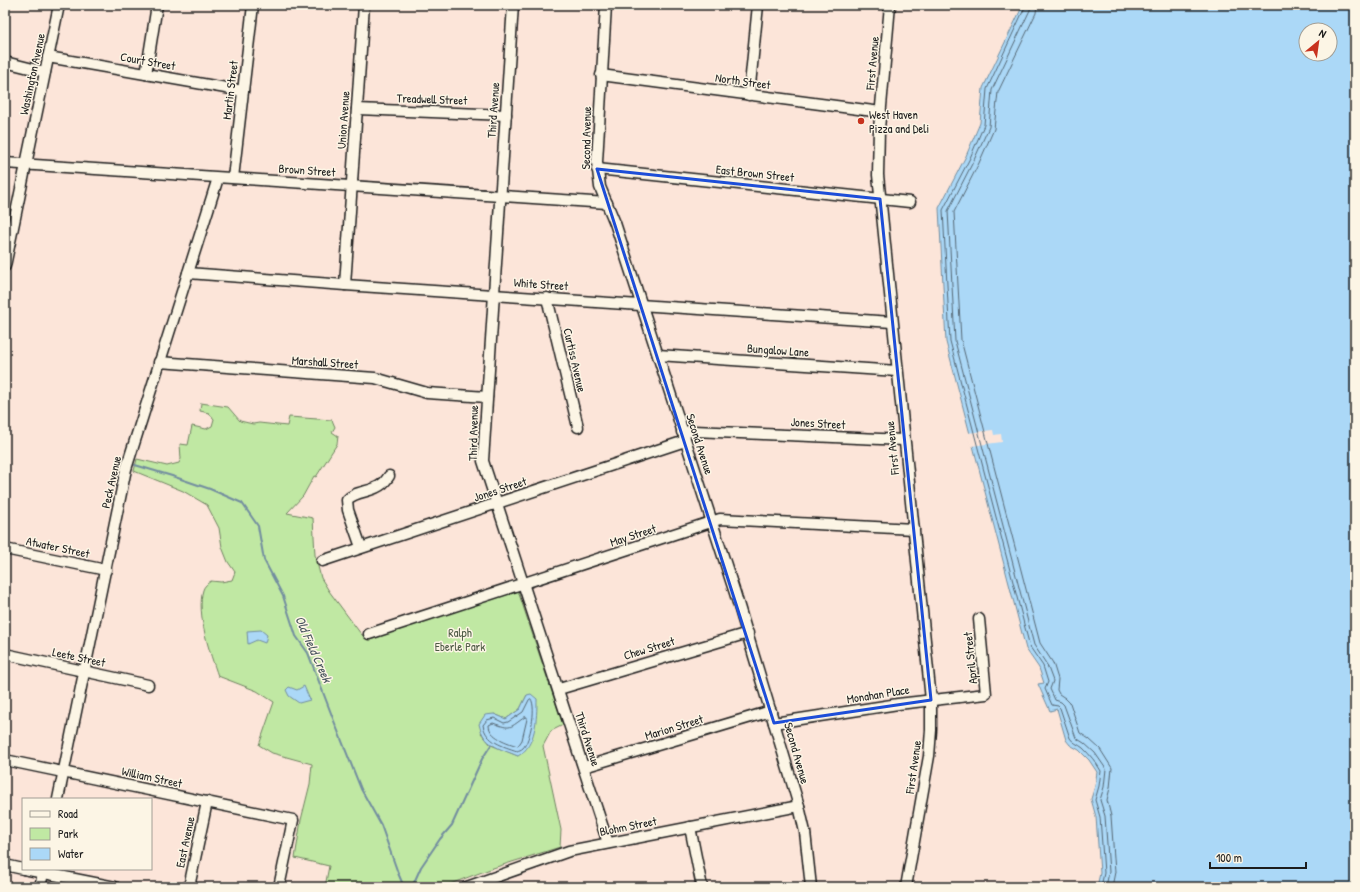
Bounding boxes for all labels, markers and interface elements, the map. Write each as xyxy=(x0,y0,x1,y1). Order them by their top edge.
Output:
north arrow xyxy=(1298,22,1338,62)
text: N xyxy=(1317,26,1329,41)
street label: Washington Avenue xyxy=(15,32,49,116)
street label: First Avenue xyxy=(861,35,883,92)
street label: Court Street xyxy=(119,48,178,74)
street label: Martin Street xyxy=(218,59,242,121)
street label: North Street xyxy=(714,69,773,93)
street label: Third Avenue xyxy=(483,81,503,138)
street label: Treadwell Street xyxy=(396,89,468,109)
street label: Union Avenue xyxy=(332,90,354,150)
street label: Second Avenue xyxy=(577,106,595,170)
place label: West Haven Pizza and Deli xyxy=(869,106,929,137)
marker: West Haven Pizza and Deli xyxy=(856,116,866,126)
street label: Brown Street xyxy=(278,160,337,181)
street label: East Brown Street xyxy=(715,160,796,186)
street label: White Street xyxy=(513,274,570,294)
street label: Curtiss Avenue xyxy=(559,326,591,394)
street label: Bungalow Lane xyxy=(746,339,810,361)
street label: Marshall Street xyxy=(291,351,360,373)
street label: Third Avenue xyxy=(464,405,482,461)
street label: Second Avenue xyxy=(682,411,718,477)
street label: Jones Street xyxy=(790,413,847,433)
street label: First Avenue xyxy=(881,420,903,477)
street label: Peck Avenue xyxy=(97,454,125,510)
street label: Jones Street xyxy=(471,472,530,506)
street label: May Street xyxy=(608,519,659,550)
street label: Atwater Street xyxy=(25,532,92,562)
water label: Old Field Creek xyxy=(291,613,337,687)
park label: Ralph Eberle Park xyxy=(435,624,485,655)
street label: April Street xyxy=(959,630,981,685)
street label: Chew Street xyxy=(621,632,677,664)
street label: Leete Street xyxy=(51,643,108,671)
street label: Monahan Place xyxy=(845,681,911,707)
street label: Third Avenue xyxy=(571,710,605,768)
street label: Marion Street xyxy=(643,710,706,744)
street label: Second Avenue xyxy=(780,720,814,786)
street label: First Avenue xyxy=(901,739,925,796)
street label: William Street xyxy=(120,762,185,792)
legend xyxy=(22,798,152,870)
text: Road xyxy=(58,805,78,822)
street label: Blohm Street xyxy=(598,812,659,840)
street label: East Avenue xyxy=(171,815,199,869)
text: Park xyxy=(58,825,78,842)
scale bar xyxy=(1210,844,1306,870)
text: Water xyxy=(58,845,84,862)
text: 100 m xyxy=(1216,849,1242,866)

